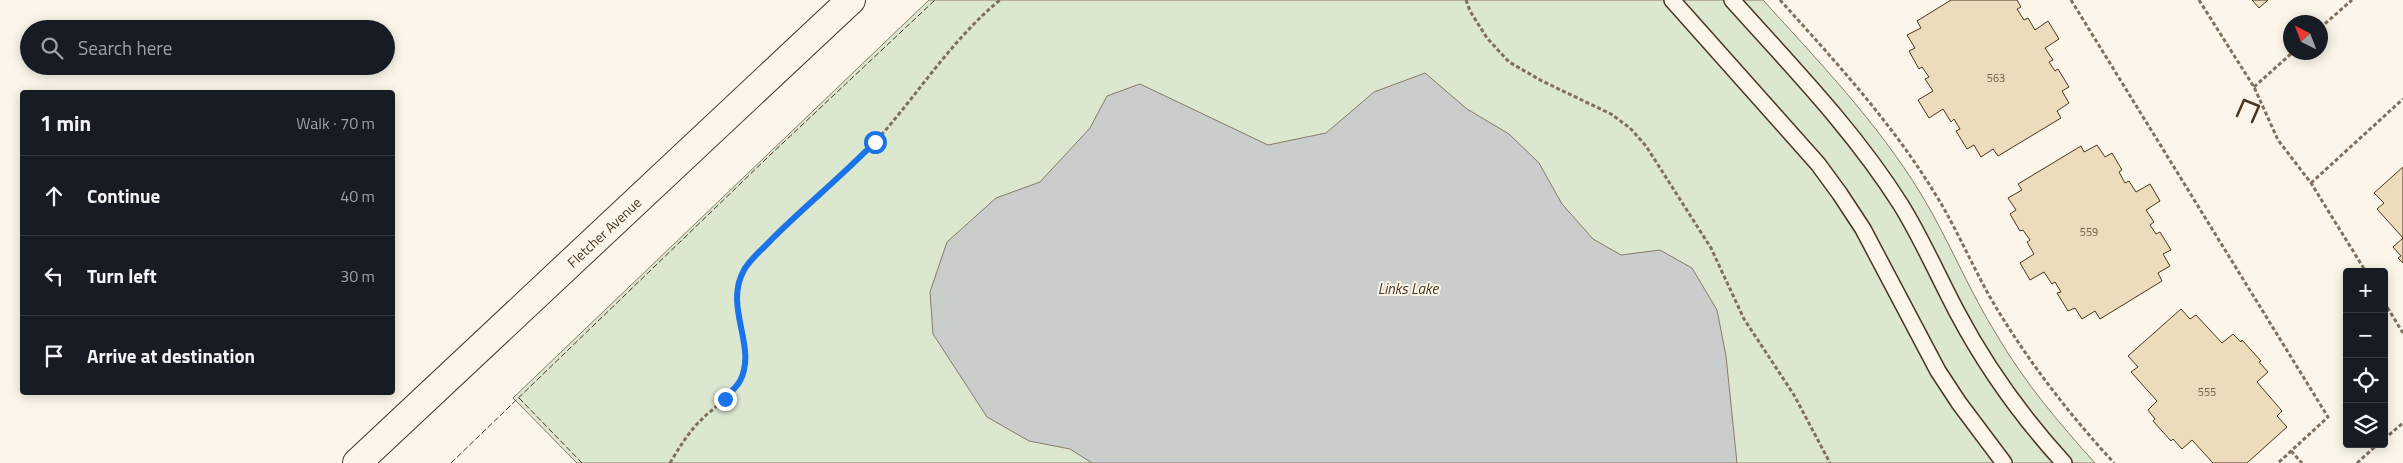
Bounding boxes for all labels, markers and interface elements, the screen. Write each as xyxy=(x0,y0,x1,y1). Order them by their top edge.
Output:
north arrow xyxy=(2283,15,2328,60)
search box xyxy=(20,20,395,75)
text: Search here xyxy=(78,33,172,62)
icon: search xyxy=(38,34,66,62)
house number: 563 xyxy=(1987,70,2005,86)
text: 1 min xyxy=(40,107,91,139)
text: Walk · 70 m xyxy=(296,111,375,135)
route start xyxy=(864,131,887,154)
text: Continue xyxy=(87,181,160,210)
icon: ahead xyxy=(40,182,68,210)
text: 40 m xyxy=(340,184,375,208)
street label: Fletcher Avenue xyxy=(562,192,646,272)
house number: 559 xyxy=(2080,224,2098,240)
text: Turn left xyxy=(87,261,157,290)
icon: left xyxy=(40,262,68,290)
text: 30 m xyxy=(340,264,375,288)
map controls xyxy=(2343,268,2388,448)
button: + xyxy=(2343,268,2388,313)
water label: Links Lake xyxy=(1378,277,1439,300)
button: − xyxy=(2343,313,2388,358)
text: Arrive at destination xyxy=(87,341,255,370)
icon: arrive xyxy=(40,342,68,370)
button: locate xyxy=(2343,358,2388,403)
house number: 555 xyxy=(2198,384,2216,400)
route end xyxy=(714,388,737,411)
button: layers xyxy=(2343,403,2388,448)

